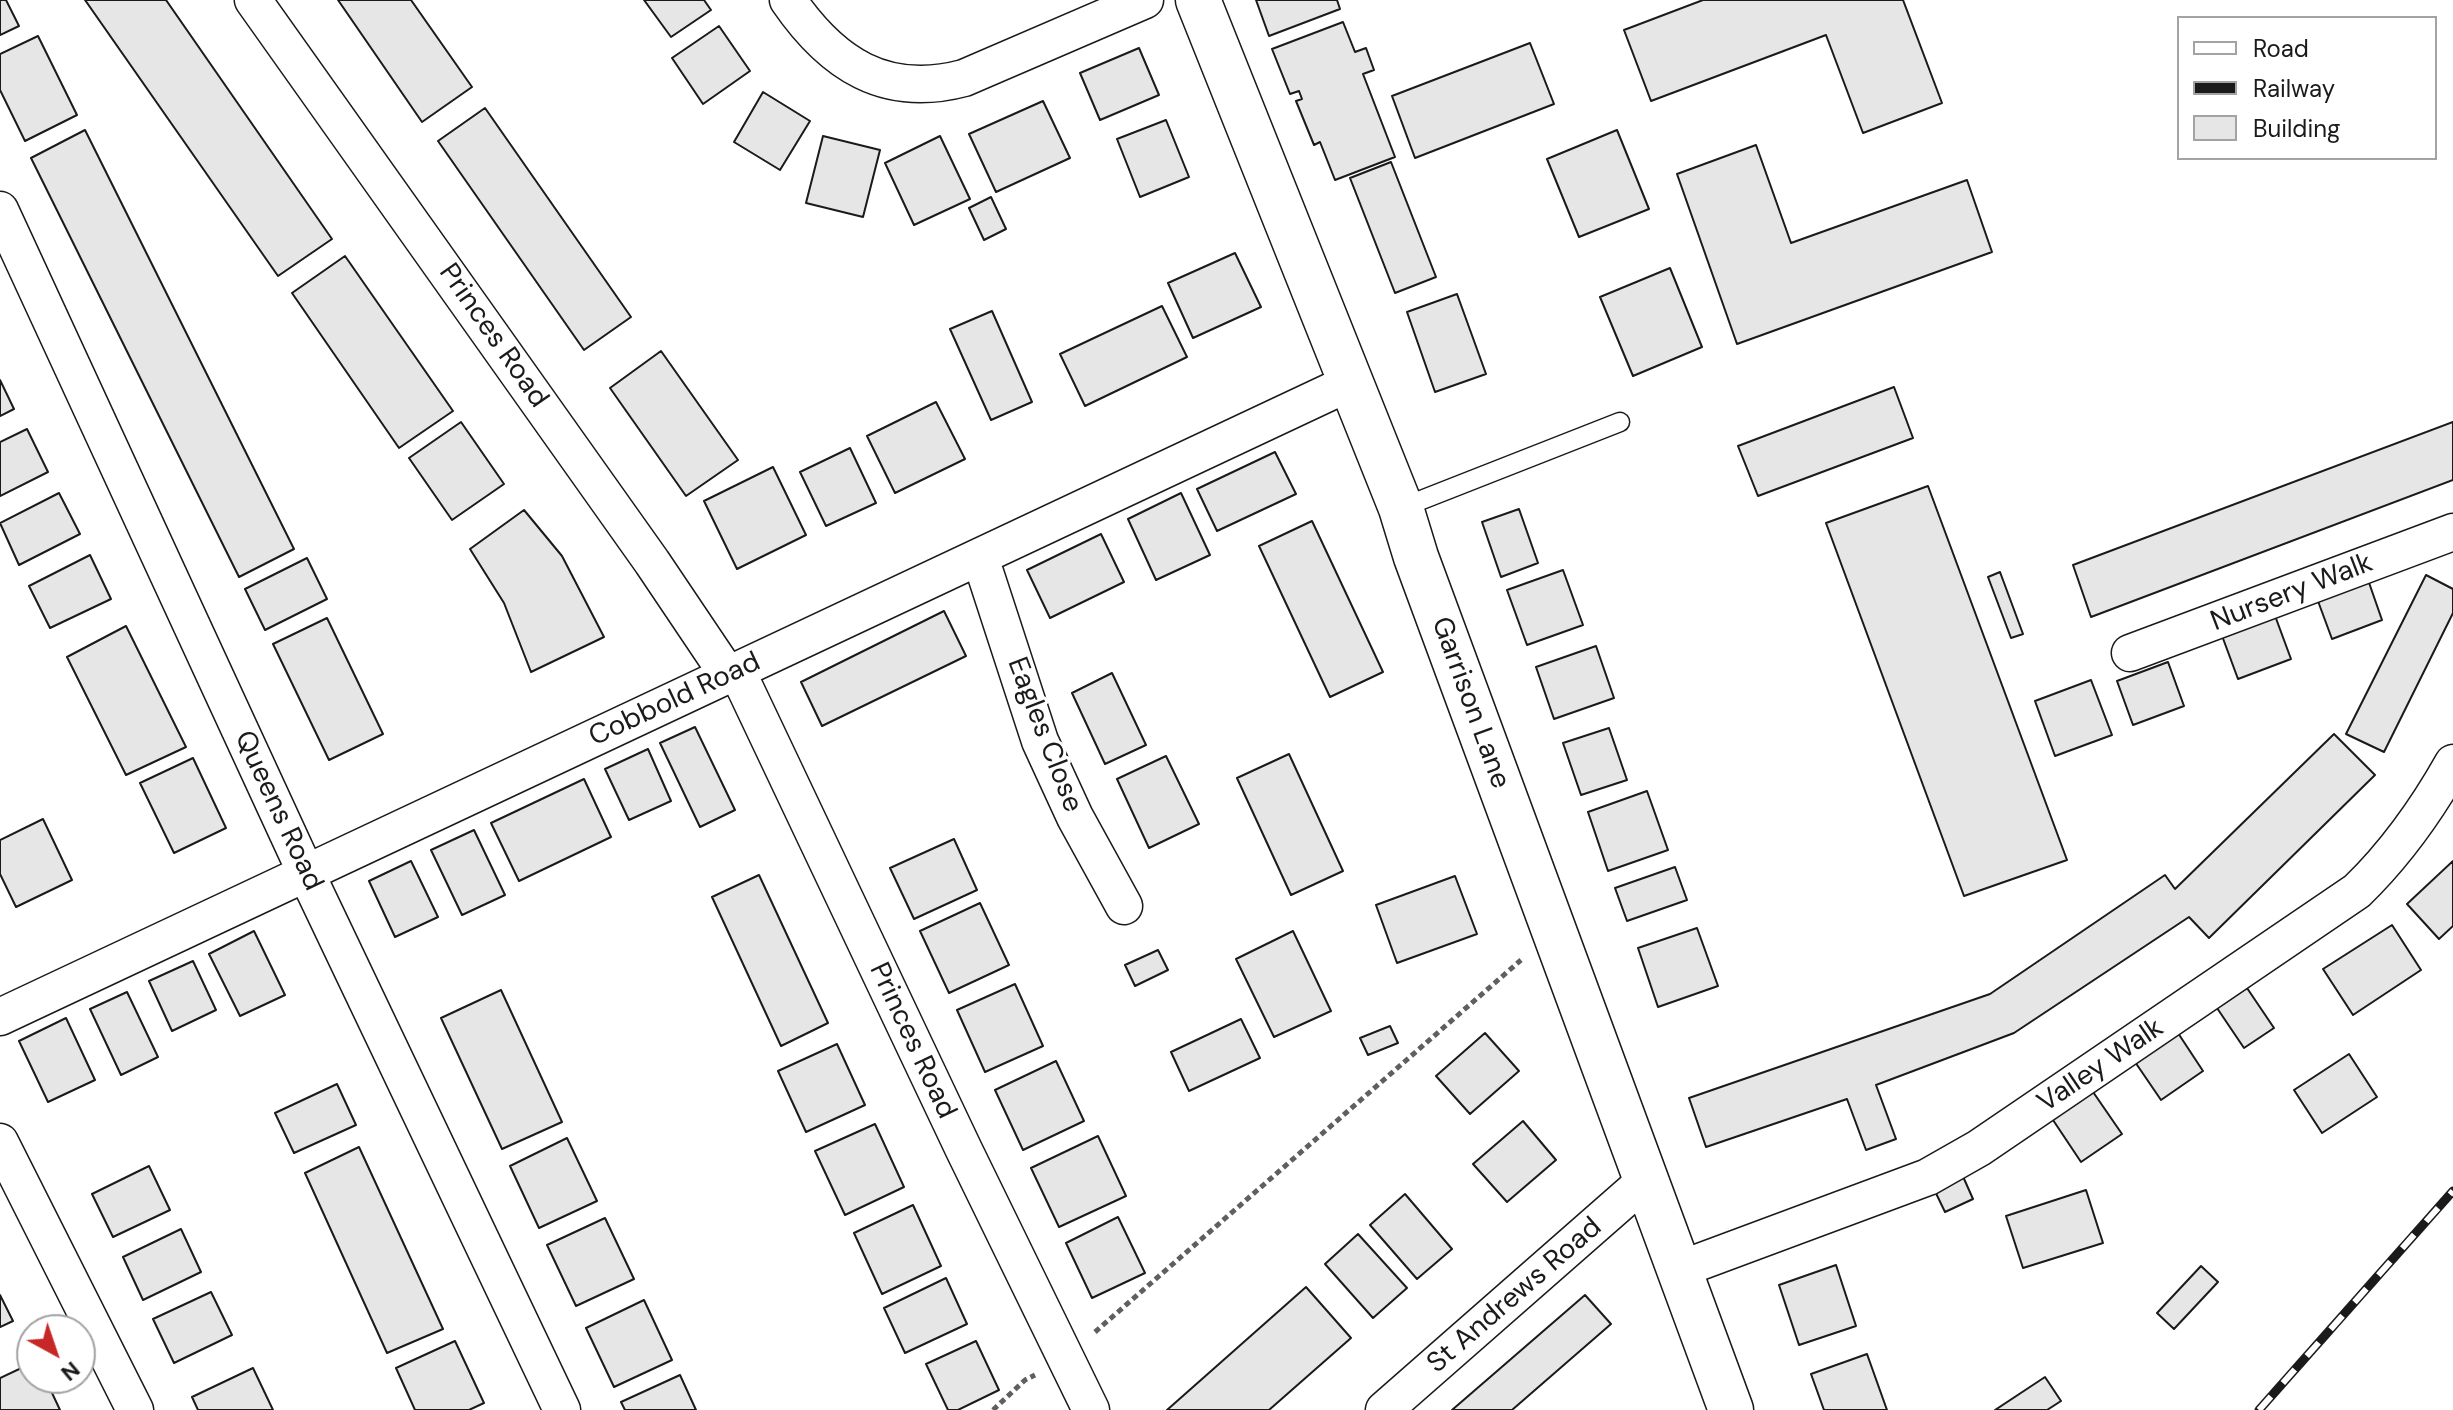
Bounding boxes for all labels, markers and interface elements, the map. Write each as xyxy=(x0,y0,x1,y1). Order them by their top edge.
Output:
legend xyxy=(2177,16,2437,160)
text: Road xyxy=(2253,33,2309,64)
text: Railway xyxy=(2253,73,2335,104)
text: Building xyxy=(2253,113,2340,144)
street label: Princes Road xyxy=(431,258,555,414)
street label: Nursery Walk xyxy=(2206,547,2378,639)
street label: Garrison Lane xyxy=(1423,613,1517,793)
street label: Cobbold Road xyxy=(584,646,766,754)
street label: Eagles Close xyxy=(999,653,1089,817)
street label: Queens Road xyxy=(226,726,330,896)
street label: Princes Road xyxy=(861,958,963,1124)
street label: Valley Walk xyxy=(2032,1012,2170,1120)
street label: St Andrews Road xyxy=(1421,1211,1609,1381)
north arrow xyxy=(16,1314,96,1394)
text: N xyxy=(55,1355,86,1387)

